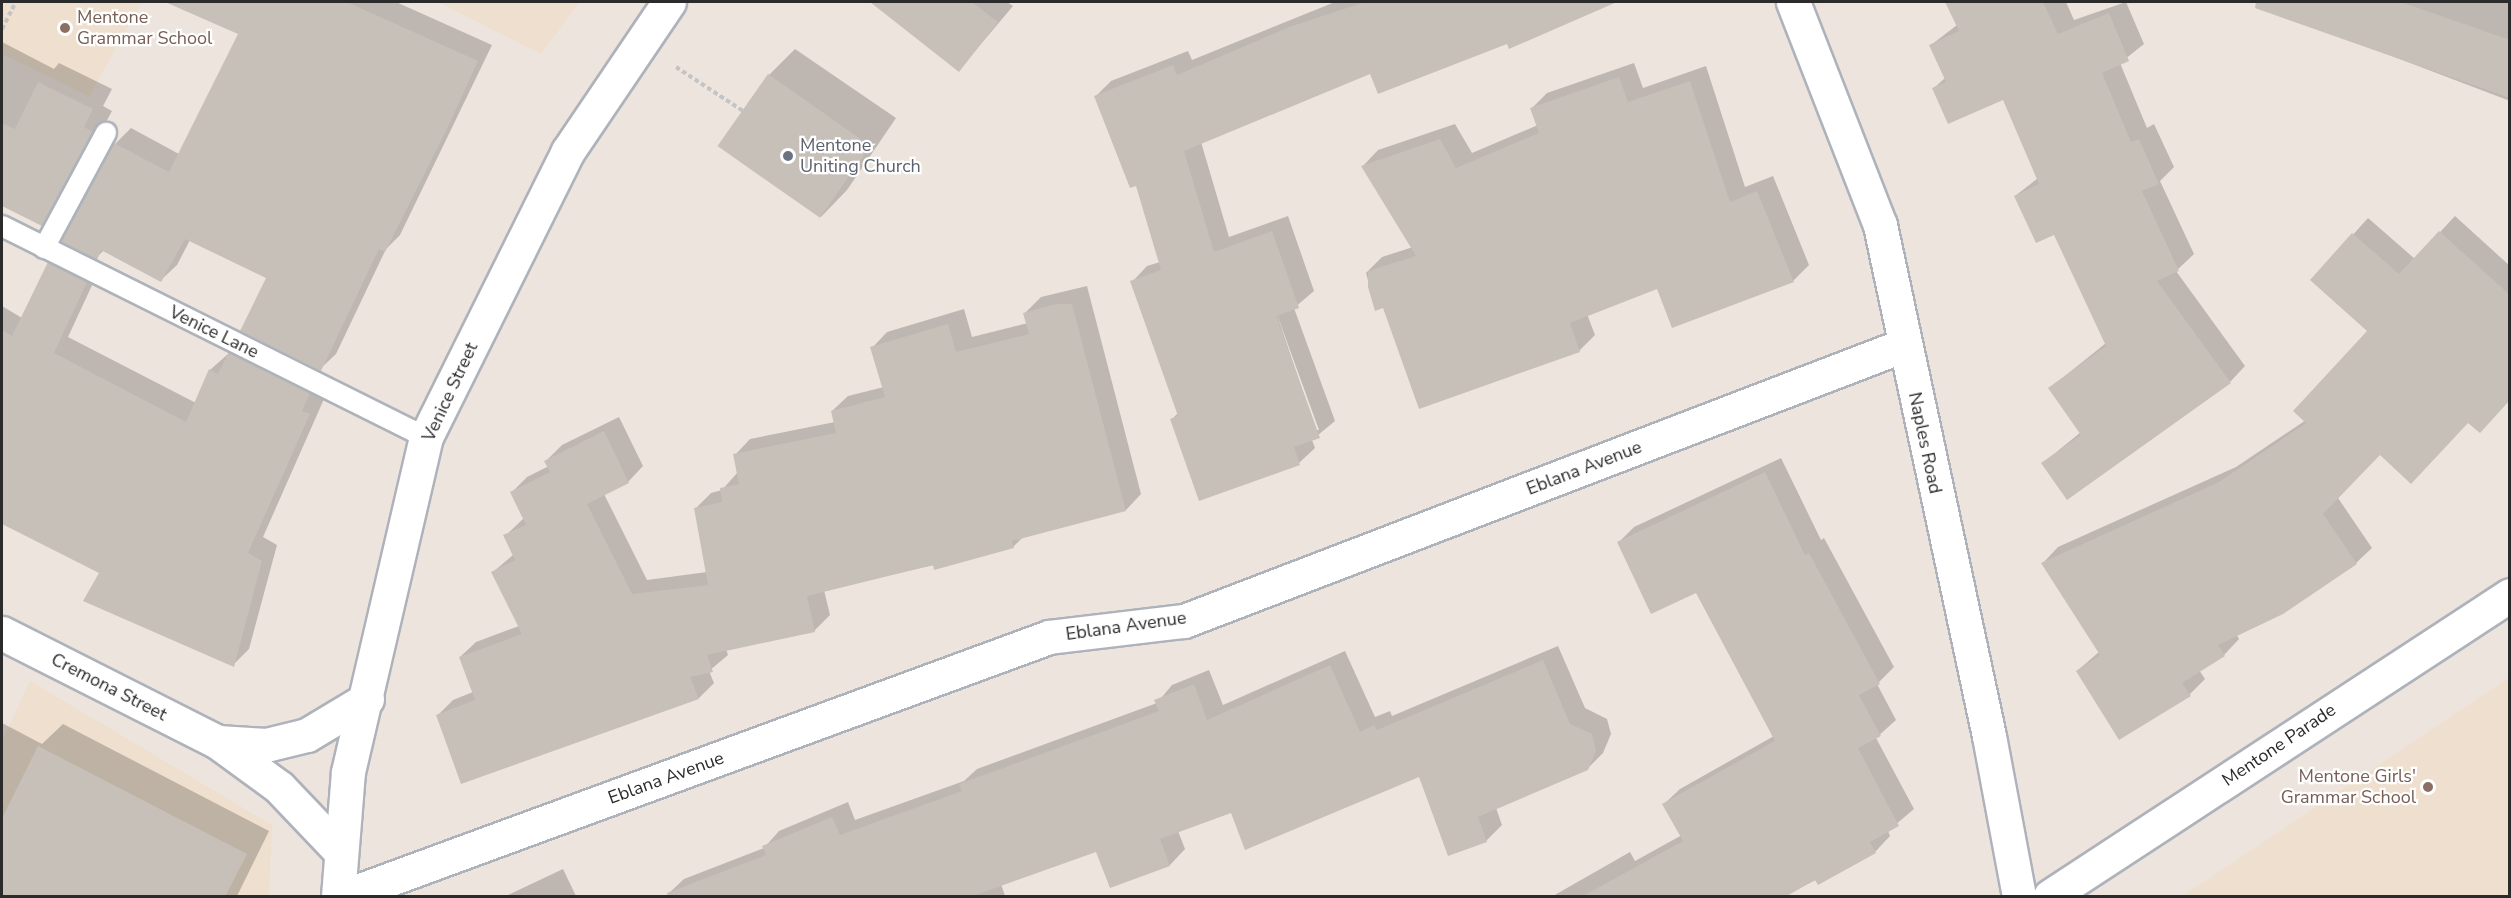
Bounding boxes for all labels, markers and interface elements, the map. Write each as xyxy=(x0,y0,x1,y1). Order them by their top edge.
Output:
place label: Mentone Grammar School xyxy=(77,7,212,50)
marker: Mentone Grammar School xyxy=(58,21,72,35)
place label: Mentone Uniting Church xyxy=(800,135,921,178)
marker: Mentone Uniting Church xyxy=(781,149,795,163)
street label: Venice Lane xyxy=(166,301,262,363)
street label: Venice Street xyxy=(418,339,482,445)
street label: Naples Road xyxy=(1904,390,1946,496)
street label: Eblana Avenue xyxy=(1523,436,1645,500)
street label: Eblana Avenue xyxy=(1064,607,1188,645)
street label: Cremona Street xyxy=(48,649,170,725)
street label: Mentone Parade xyxy=(2218,699,2340,791)
street label: Eblana Avenue xyxy=(605,747,727,809)
place label: Mentone Girls' Grammar School xyxy=(2281,766,2416,808)
marker: Mentone Girls' Grammar School xyxy=(2421,780,2435,794)

